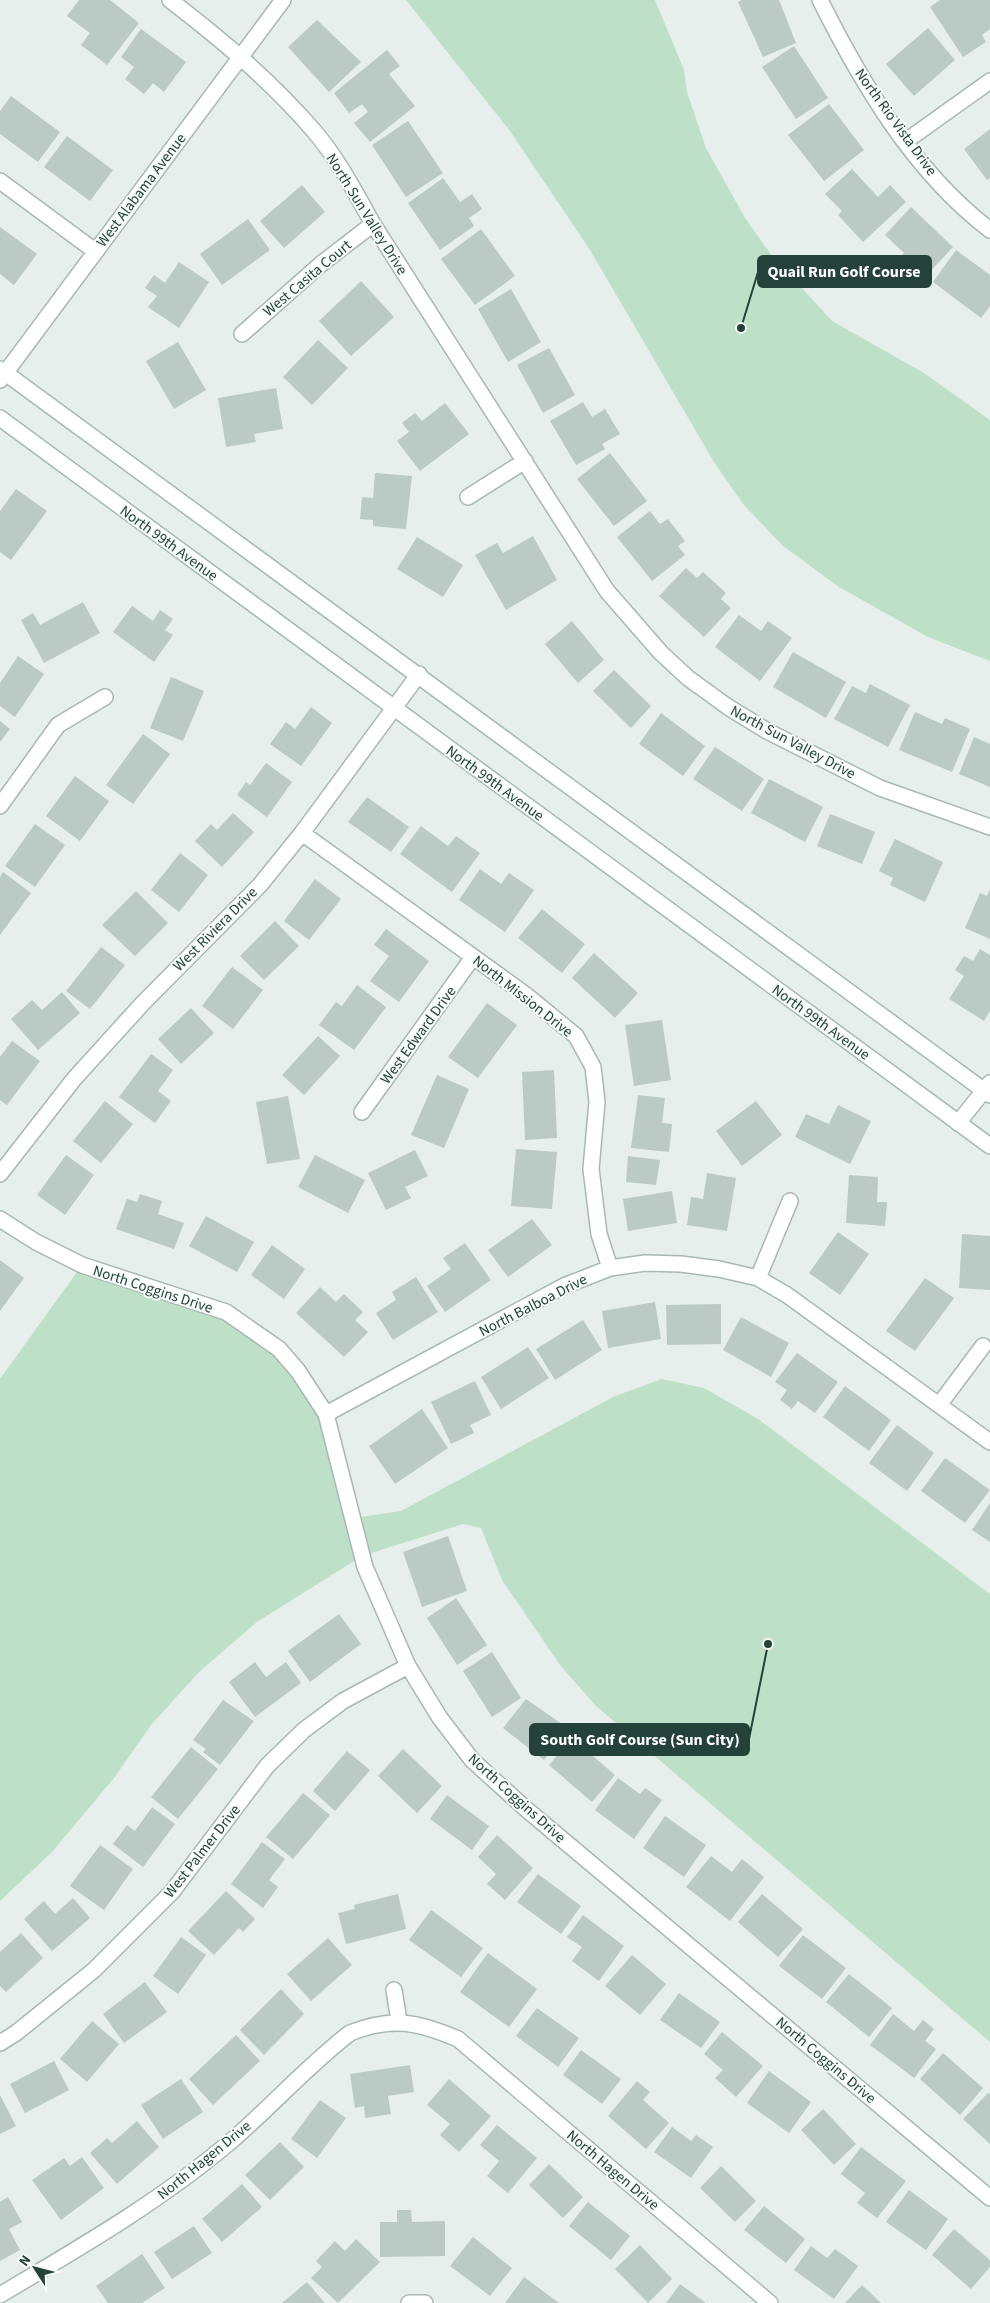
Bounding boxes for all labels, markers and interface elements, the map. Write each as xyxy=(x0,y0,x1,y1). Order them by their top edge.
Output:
street label: North Rio Vista Drive xyxy=(850,64,942,180)
street label: West Alabama Avenue xyxy=(92,129,191,252)
street label: North Sun Valley Drive xyxy=(321,150,412,279)
street label: West Casita Court xyxy=(259,235,356,322)
callout: Quail Run Golf Course xyxy=(758,256,931,287)
text: Quail Run Golf Course xyxy=(767,261,921,283)
street label: North 99th Avenue xyxy=(115,501,222,586)
street label: North Sun Valley Drive xyxy=(726,700,859,784)
street label: North 99th Avenue xyxy=(441,741,548,826)
street label: West Riviera Drive xyxy=(168,882,262,976)
street label: North Mission Drive xyxy=(468,951,577,1042)
street label: North 99th Avenue xyxy=(767,980,874,1065)
street label: West Edward Drive xyxy=(376,982,461,1089)
street label: North Coggins Drive xyxy=(90,1260,215,1319)
street label: North Balboa Drive xyxy=(476,1269,591,1342)
callout: South Golf Course (Sun City) xyxy=(530,1724,749,1755)
text: South Golf Course (Sun City) xyxy=(540,1729,740,1751)
street label: North Coggins Drive xyxy=(463,1749,570,1848)
street label: West Palmer Drive xyxy=(159,1800,245,1902)
street label: North Coggins Drive xyxy=(771,2012,880,2109)
street label: North Hagen Drive xyxy=(153,2116,256,2205)
street label: North Hagen Drive xyxy=(562,2125,664,2215)
north arrow xyxy=(10,2243,60,2293)
text: N xyxy=(14,2251,36,2271)

